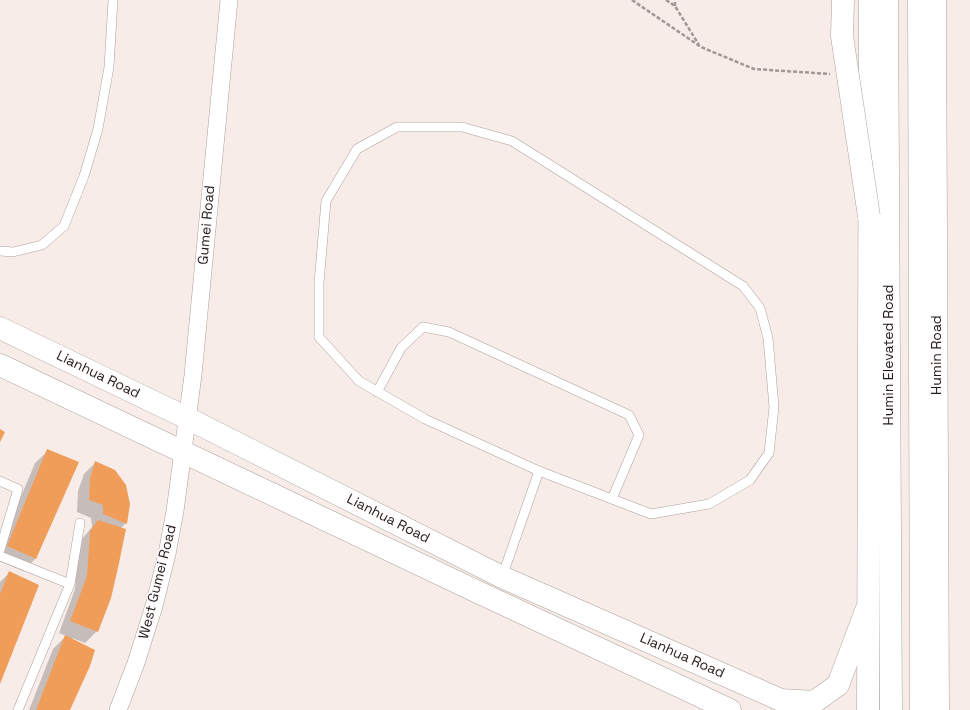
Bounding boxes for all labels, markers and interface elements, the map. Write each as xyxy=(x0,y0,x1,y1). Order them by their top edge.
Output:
street label: Gumei Road xyxy=(195,185,219,265)
street label: Humin Elevated Road xyxy=(881,284,897,426)
street label: Humin Road xyxy=(929,315,945,395)
street label: Lianhua Road xyxy=(54,348,142,402)
street label: Lianhua Road xyxy=(344,491,432,547)
street label: West Gumei Road xyxy=(136,523,180,641)
street label: Lianhua Road xyxy=(637,630,727,682)

